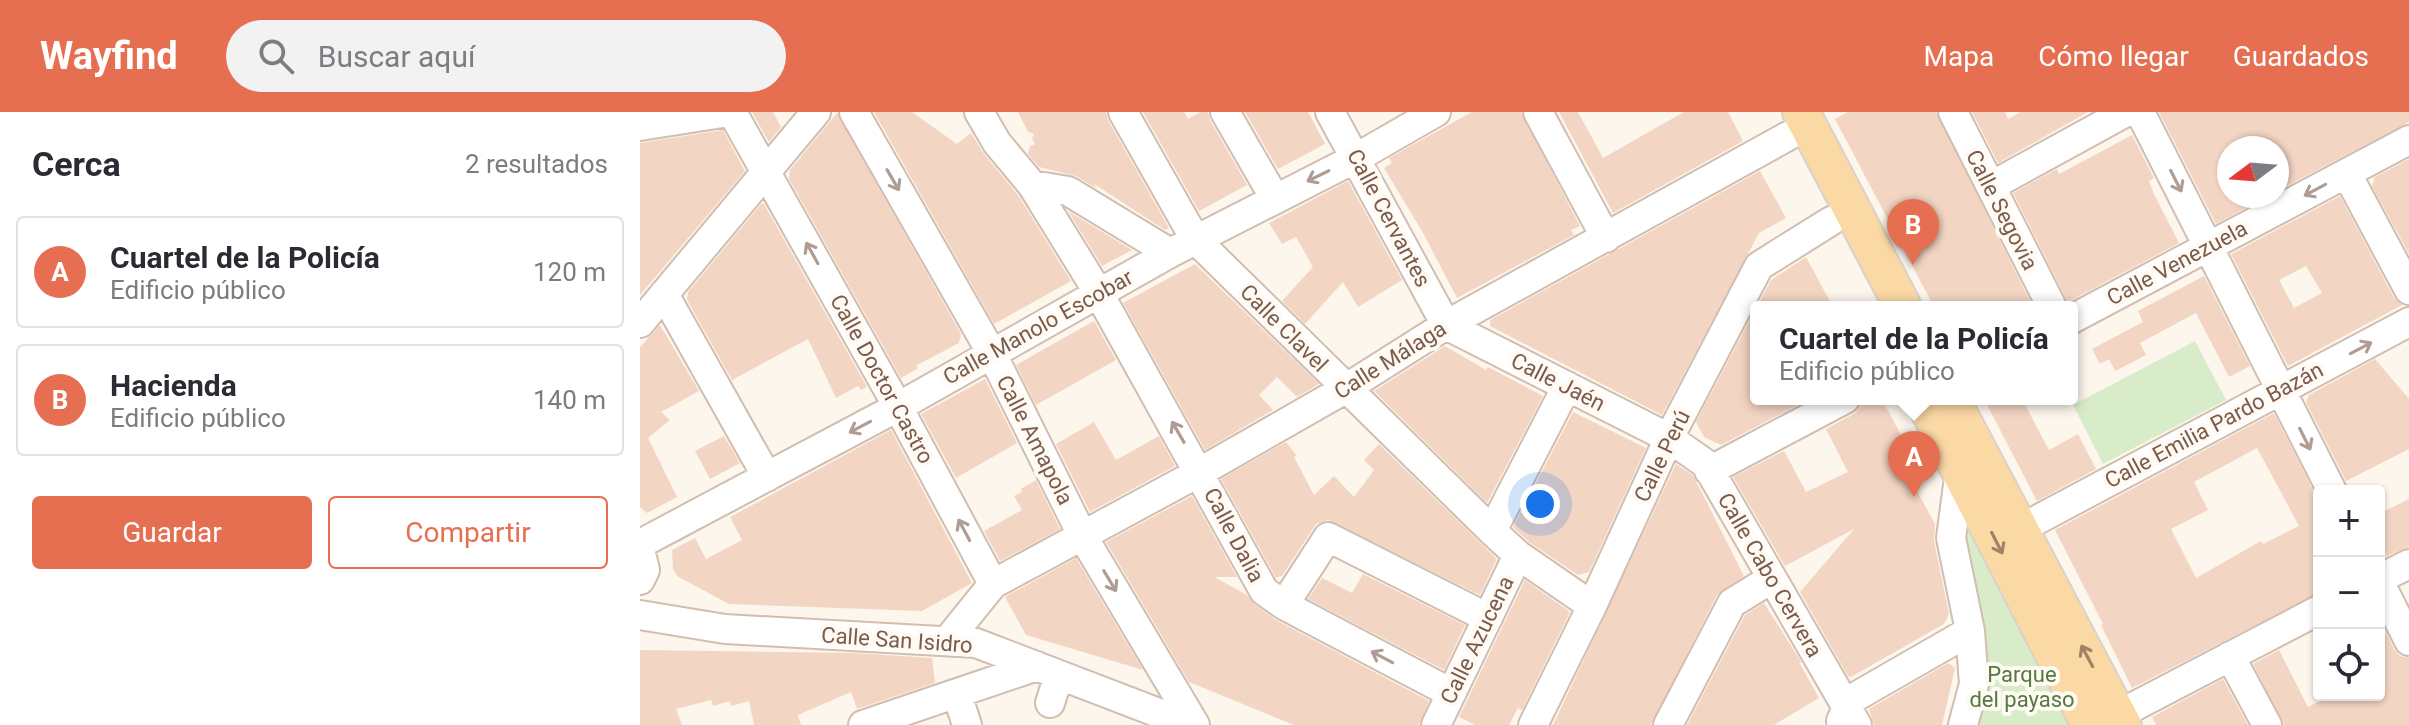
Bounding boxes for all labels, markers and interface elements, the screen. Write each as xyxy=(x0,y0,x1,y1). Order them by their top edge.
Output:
search box xyxy=(226,20,786,92)
text: Wayfind xyxy=(40,34,178,78)
icon: search xyxy=(254,34,298,78)
text: Buscar aquí xyxy=(318,39,475,74)
text: Mapa xyxy=(1924,40,1994,73)
text: Cómo llegar xyxy=(2038,40,2189,73)
text: Guardados xyxy=(2233,40,2369,73)
north arrow xyxy=(2217,136,2289,208)
text: Cerca xyxy=(32,144,121,184)
street label: Calle Cervantes xyxy=(1342,145,1436,291)
street label: Calle Segovia xyxy=(1961,146,2043,274)
text: 2 resultados xyxy=(465,149,608,179)
one-way arrow xyxy=(885,168,901,191)
one-way arrow xyxy=(1307,169,1331,184)
one-way arrow xyxy=(2169,169,2184,193)
one-way arrow xyxy=(2304,183,2328,199)
pin: B xyxy=(1887,199,1939,265)
street label: Calle Venezuela xyxy=(2103,216,2251,310)
text: Cuartel de la Policía xyxy=(110,240,380,275)
one-way arrow xyxy=(804,242,820,265)
text: A xyxy=(51,257,69,287)
text: 120 m xyxy=(533,257,606,287)
street label: Calle Manolo Escobar xyxy=(939,264,1138,390)
text: Edificio público xyxy=(110,275,286,305)
street label: Calle Clavel xyxy=(1235,279,1333,377)
street label: Calle Doctor Castro xyxy=(825,290,939,468)
popup xyxy=(1750,301,2078,405)
street label: Calle Málaga xyxy=(1330,316,1450,404)
text: Cuartel de la Policía xyxy=(1779,321,2049,356)
one-way arrow xyxy=(2348,340,2372,356)
street label: Calle Jaén xyxy=(1507,348,1609,416)
text: Edificio público xyxy=(1779,356,1955,386)
street label: Calle Emilia Pardo Bazán xyxy=(2101,357,2327,493)
text: Hacienda xyxy=(110,368,237,403)
street label: Calle Amapola xyxy=(992,371,1078,509)
text: B xyxy=(52,385,68,415)
text: 140 m xyxy=(533,385,606,415)
text: Edificio público xyxy=(110,403,286,433)
street label: Calle Perú xyxy=(1629,406,1695,506)
one-way arrow xyxy=(848,420,872,436)
one-way arrow xyxy=(1169,421,1185,445)
one-way arrow xyxy=(2298,426,2314,450)
pin: A xyxy=(1888,431,1940,497)
street label: Calle Dalia xyxy=(1199,484,1269,586)
your location xyxy=(1520,484,1560,524)
map controls xyxy=(2313,485,2385,701)
button: + xyxy=(2313,485,2385,557)
street label: Calle Cabo Cervera xyxy=(1713,488,1827,662)
button: Guardar xyxy=(32,496,312,569)
button: Compartir xyxy=(328,496,608,569)
one-way arrow xyxy=(955,519,971,543)
one-way arrow xyxy=(1990,530,2006,554)
button: − xyxy=(2313,557,2385,629)
one-way arrow xyxy=(1102,569,1118,592)
street label: Calle Azucena xyxy=(1435,572,1519,708)
street label: Calle San Isidro xyxy=(820,622,974,658)
button: locate xyxy=(2313,629,2385,701)
one-way arrow xyxy=(2079,644,2095,668)
one-way arrow xyxy=(1371,648,1394,664)
park label: Parque del payaso xyxy=(1969,662,2075,712)

